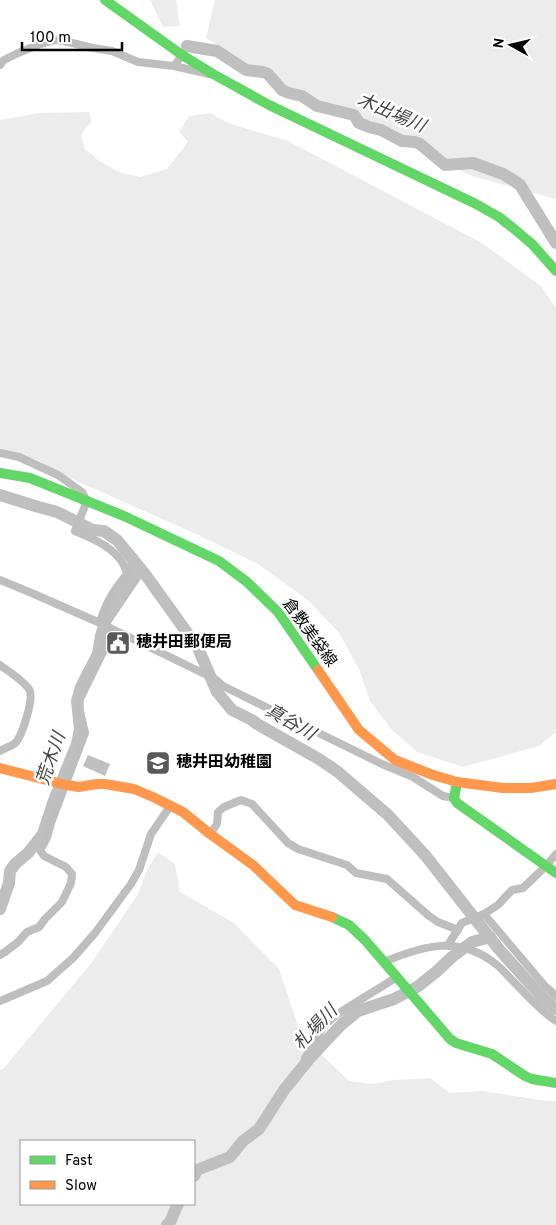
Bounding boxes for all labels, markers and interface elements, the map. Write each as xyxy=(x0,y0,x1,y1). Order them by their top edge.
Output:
scale bar xyxy=(22,20,122,52)
north arrow xyxy=(486,20,536,70)
text: 100 m xyxy=(30,29,71,48)
text: N xyxy=(490,37,509,50)
water label: 木出場川 xyxy=(353,89,430,139)
street label: 倉敷美袋線 xyxy=(277,595,341,671)
public building icon: 穂井田郵便局 xyxy=(105,630,131,656)
place label: 穂井田郵便局 xyxy=(136,632,232,653)
water label: 真谷川 xyxy=(261,700,321,747)
water label: 荒木川 xyxy=(32,728,72,788)
school or university icon: 穂井田幼稚園 xyxy=(145,750,171,776)
place label: 穂井田幼稚園 xyxy=(176,752,272,773)
water label: 札場川 xyxy=(289,999,344,1055)
legend xyxy=(20,1140,195,1205)
text: Fast xyxy=(65,1152,93,1171)
text: Slow xyxy=(65,1177,97,1196)

